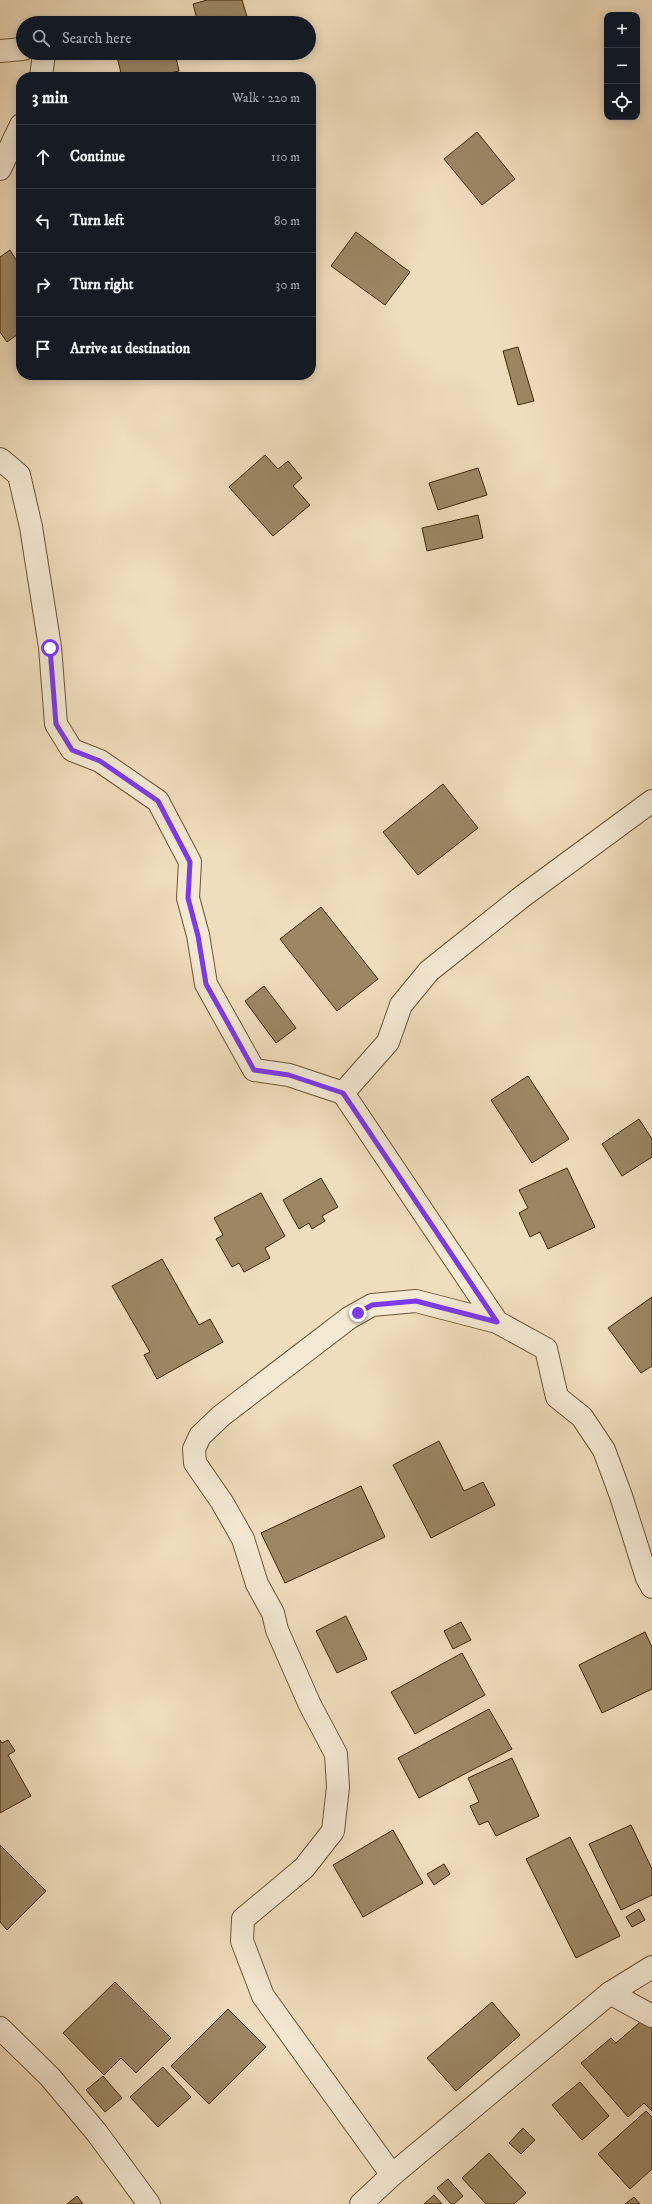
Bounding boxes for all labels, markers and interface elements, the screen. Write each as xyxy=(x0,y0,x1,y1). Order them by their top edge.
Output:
map controls xyxy=(604,12,640,120)
button: + xyxy=(604,12,640,48)
search box xyxy=(16,16,316,60)
icon: search xyxy=(30,27,52,49)
text: Search here xyxy=(62,29,131,48)
button: − xyxy=(604,48,640,84)
button: locate xyxy=(604,84,640,120)
text: 3 min xyxy=(32,87,68,109)
text: Walk · 220 m xyxy=(232,90,300,106)
icon: ahead xyxy=(32,146,54,168)
text: Continue xyxy=(70,147,125,166)
text: 110 m xyxy=(271,149,300,165)
icon: left xyxy=(32,210,54,232)
text: Turn left xyxy=(70,211,124,230)
text: 80 m xyxy=(274,213,300,229)
icon: right xyxy=(32,274,54,296)
text: Turn right xyxy=(70,275,133,294)
text: 30 m xyxy=(276,277,300,293)
icon: arrive xyxy=(32,338,54,360)
text: Arrive at destination xyxy=(70,339,190,358)
route start xyxy=(41,639,59,657)
route end xyxy=(349,1304,367,1322)

